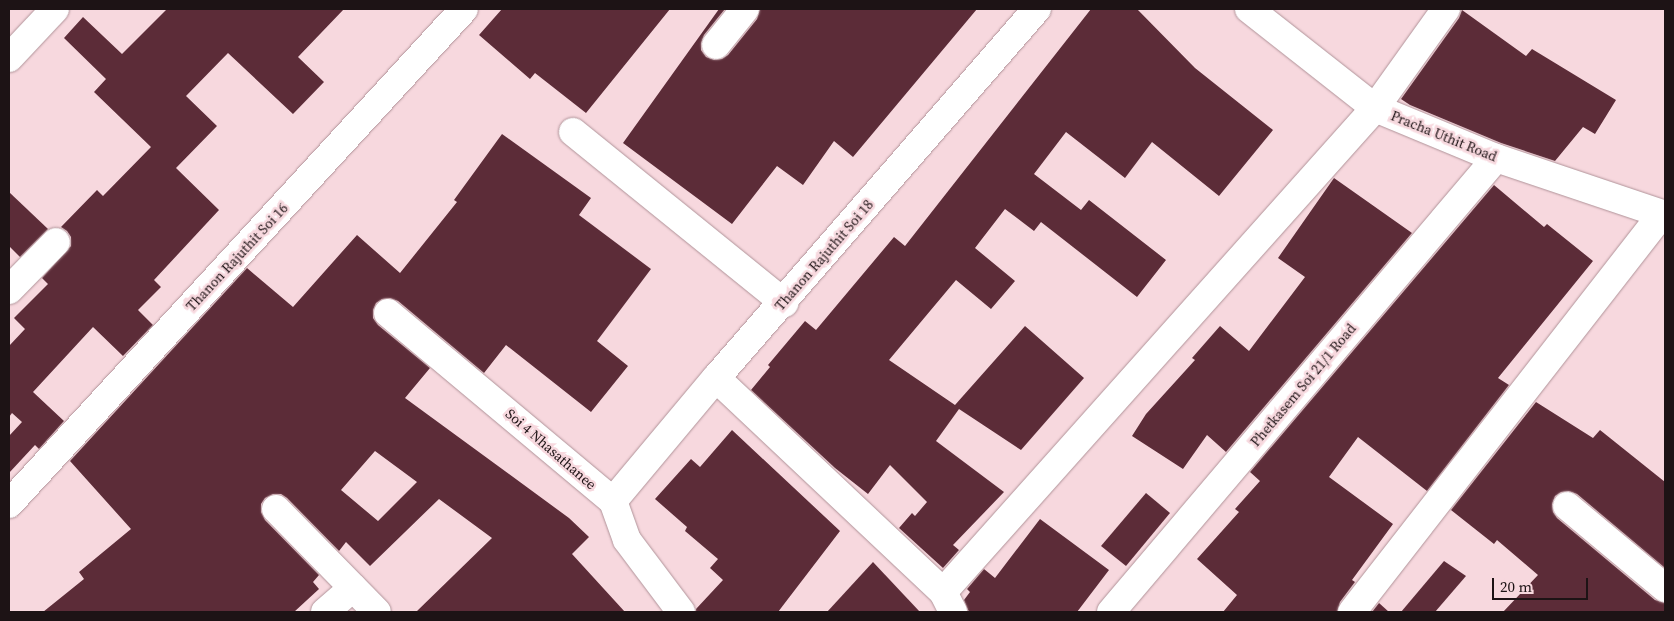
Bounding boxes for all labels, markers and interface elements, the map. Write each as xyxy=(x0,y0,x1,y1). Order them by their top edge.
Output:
street label: Pracha Uthit Road xyxy=(1388,107,1500,165)
street label: Thanon Rajuthit Soi 18 xyxy=(771,196,877,314)
street label: Thanon Rajuthit Soi 16 xyxy=(183,200,291,314)
street label: Phetkasem Soi 21/1 Road xyxy=(1247,320,1359,450)
street label: Soi 4 Nhasathanee xyxy=(502,405,600,493)
scale bar xyxy=(1494,568,1590,600)
text: 20 m xyxy=(1500,576,1532,597)

